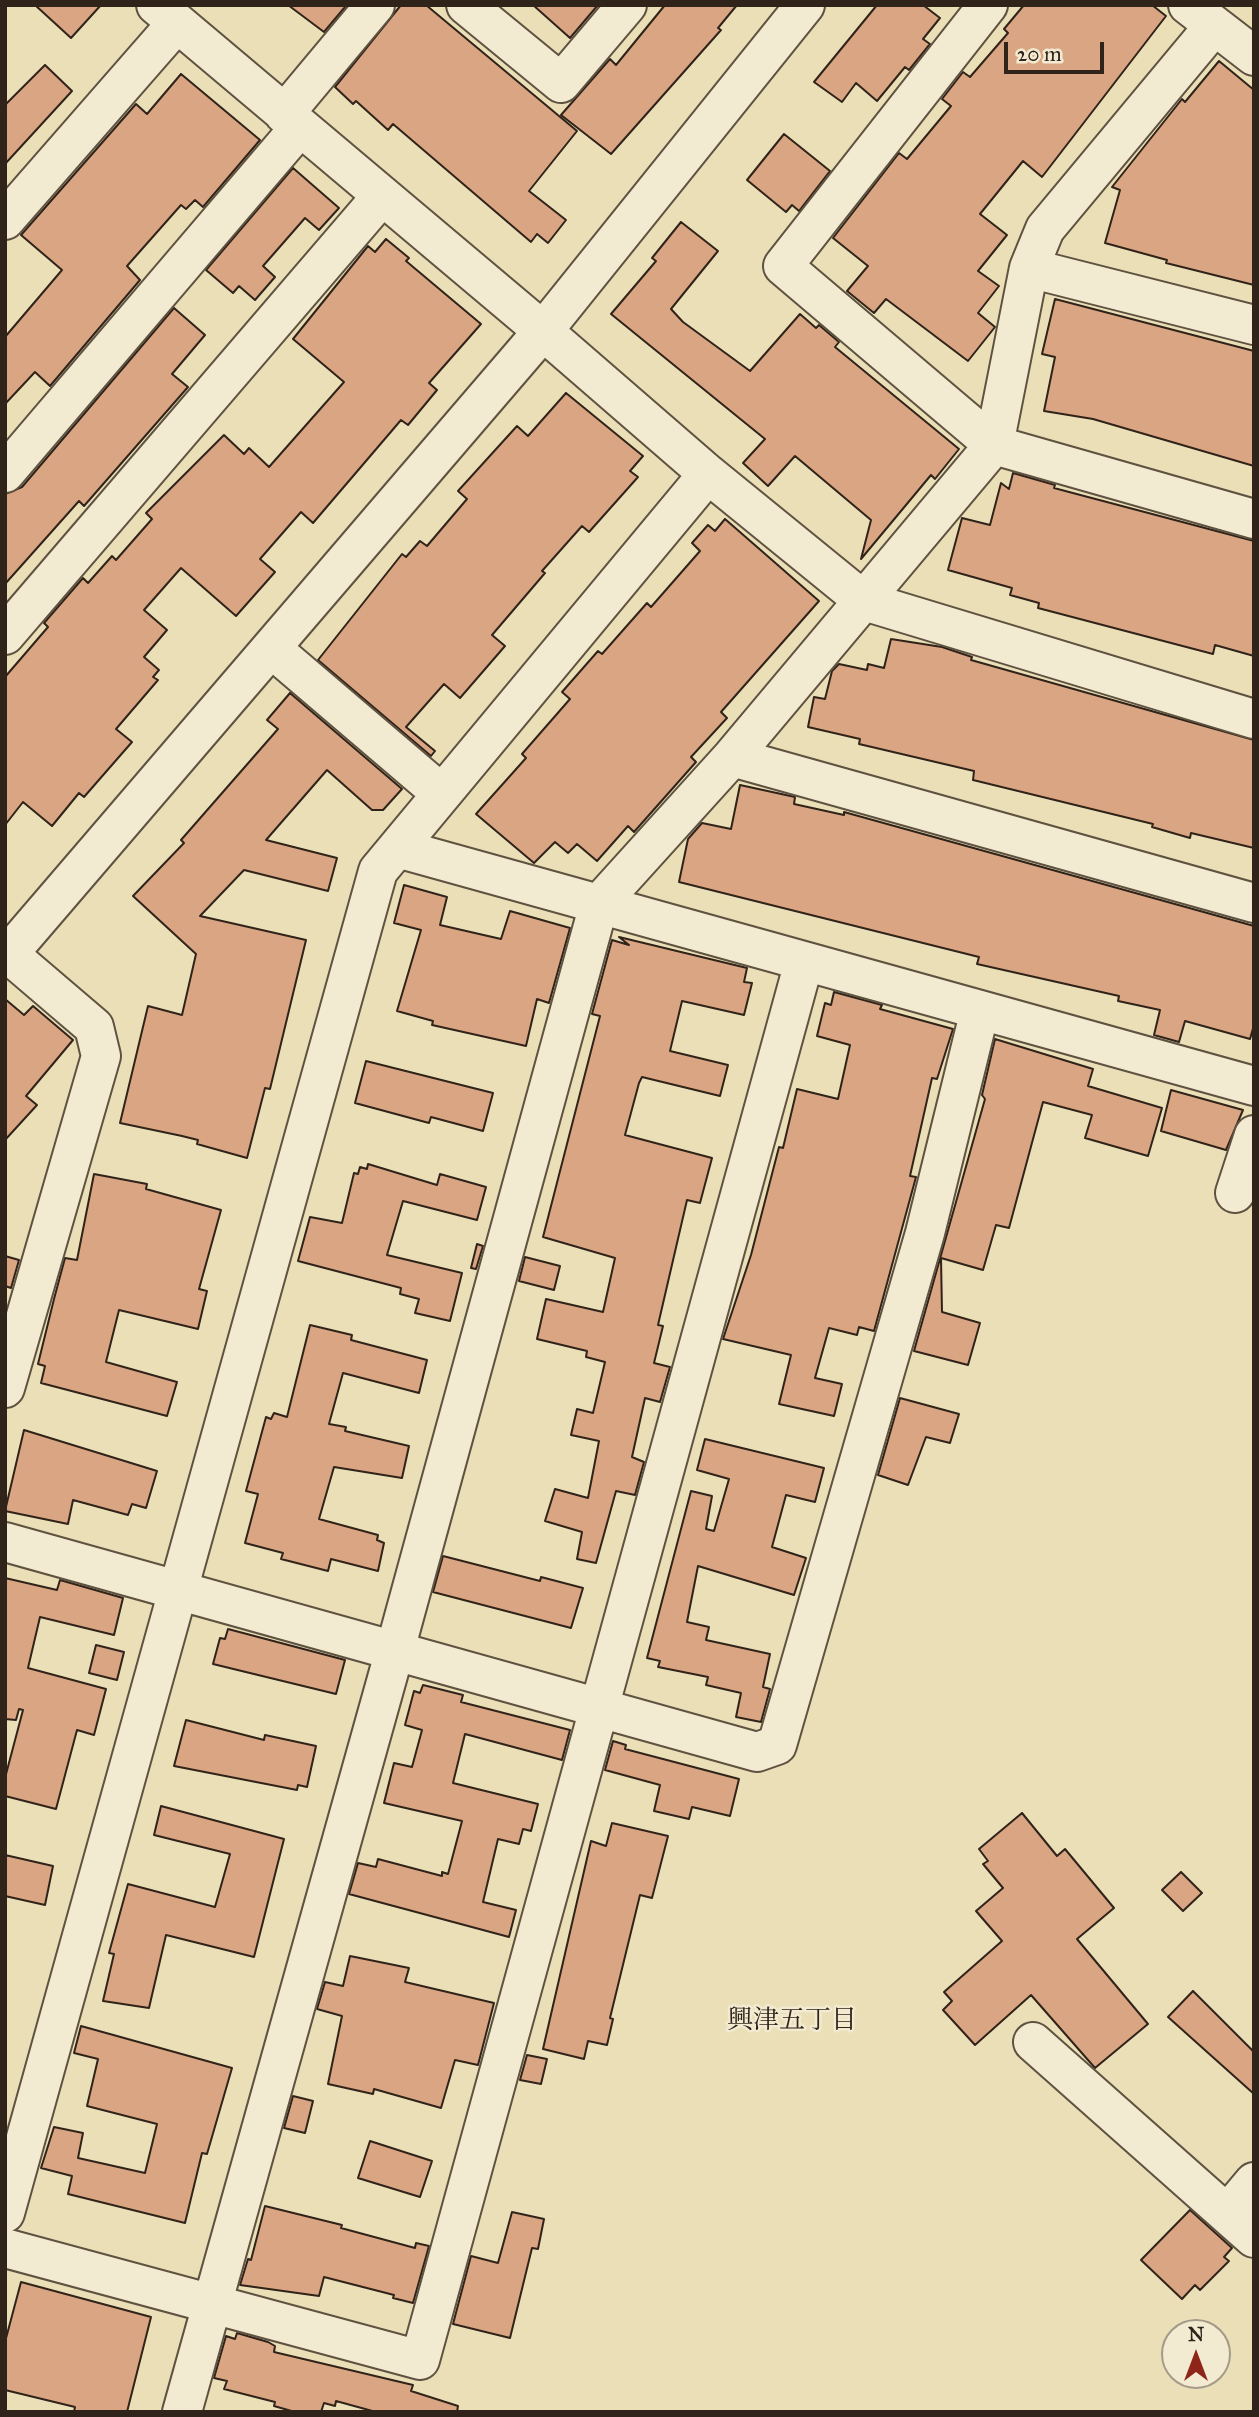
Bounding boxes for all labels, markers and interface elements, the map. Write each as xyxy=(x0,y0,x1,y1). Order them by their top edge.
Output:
scale bar xyxy=(1007,28,1107,72)
text: 20 m xyxy=(1017,41,1062,67)
district label: 興津五丁目 xyxy=(727,2006,857,2038)
north arrow xyxy=(1161,2319,1231,2389)
text: N xyxy=(1188,2323,1204,2346)

